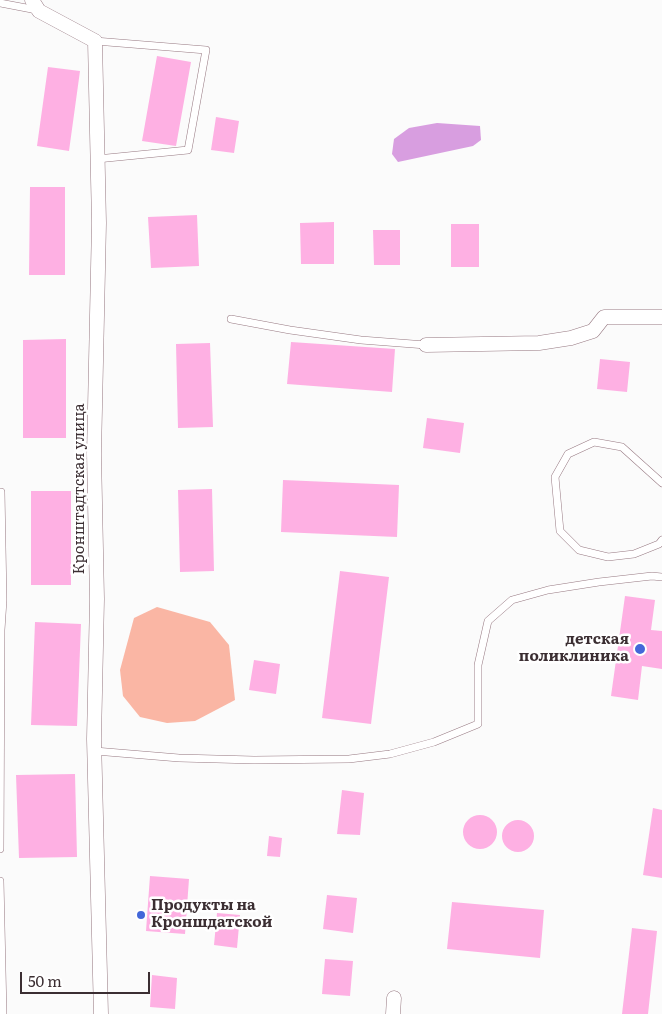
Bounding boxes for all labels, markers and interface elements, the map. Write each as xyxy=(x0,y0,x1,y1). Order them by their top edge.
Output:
street label: Кронштадтская улица xyxy=(71,404,89,574)
place label: детская поликлиника xyxy=(519,631,629,666)
marker: детская поликлиника xyxy=(633,642,647,656)
place label: Продукты на Кроншдатской xyxy=(151,897,272,932)
marker: Продукты на Кроншдатской xyxy=(135,909,147,921)
scale bar xyxy=(22,962,152,994)
text: 50 m xyxy=(28,969,62,992)

